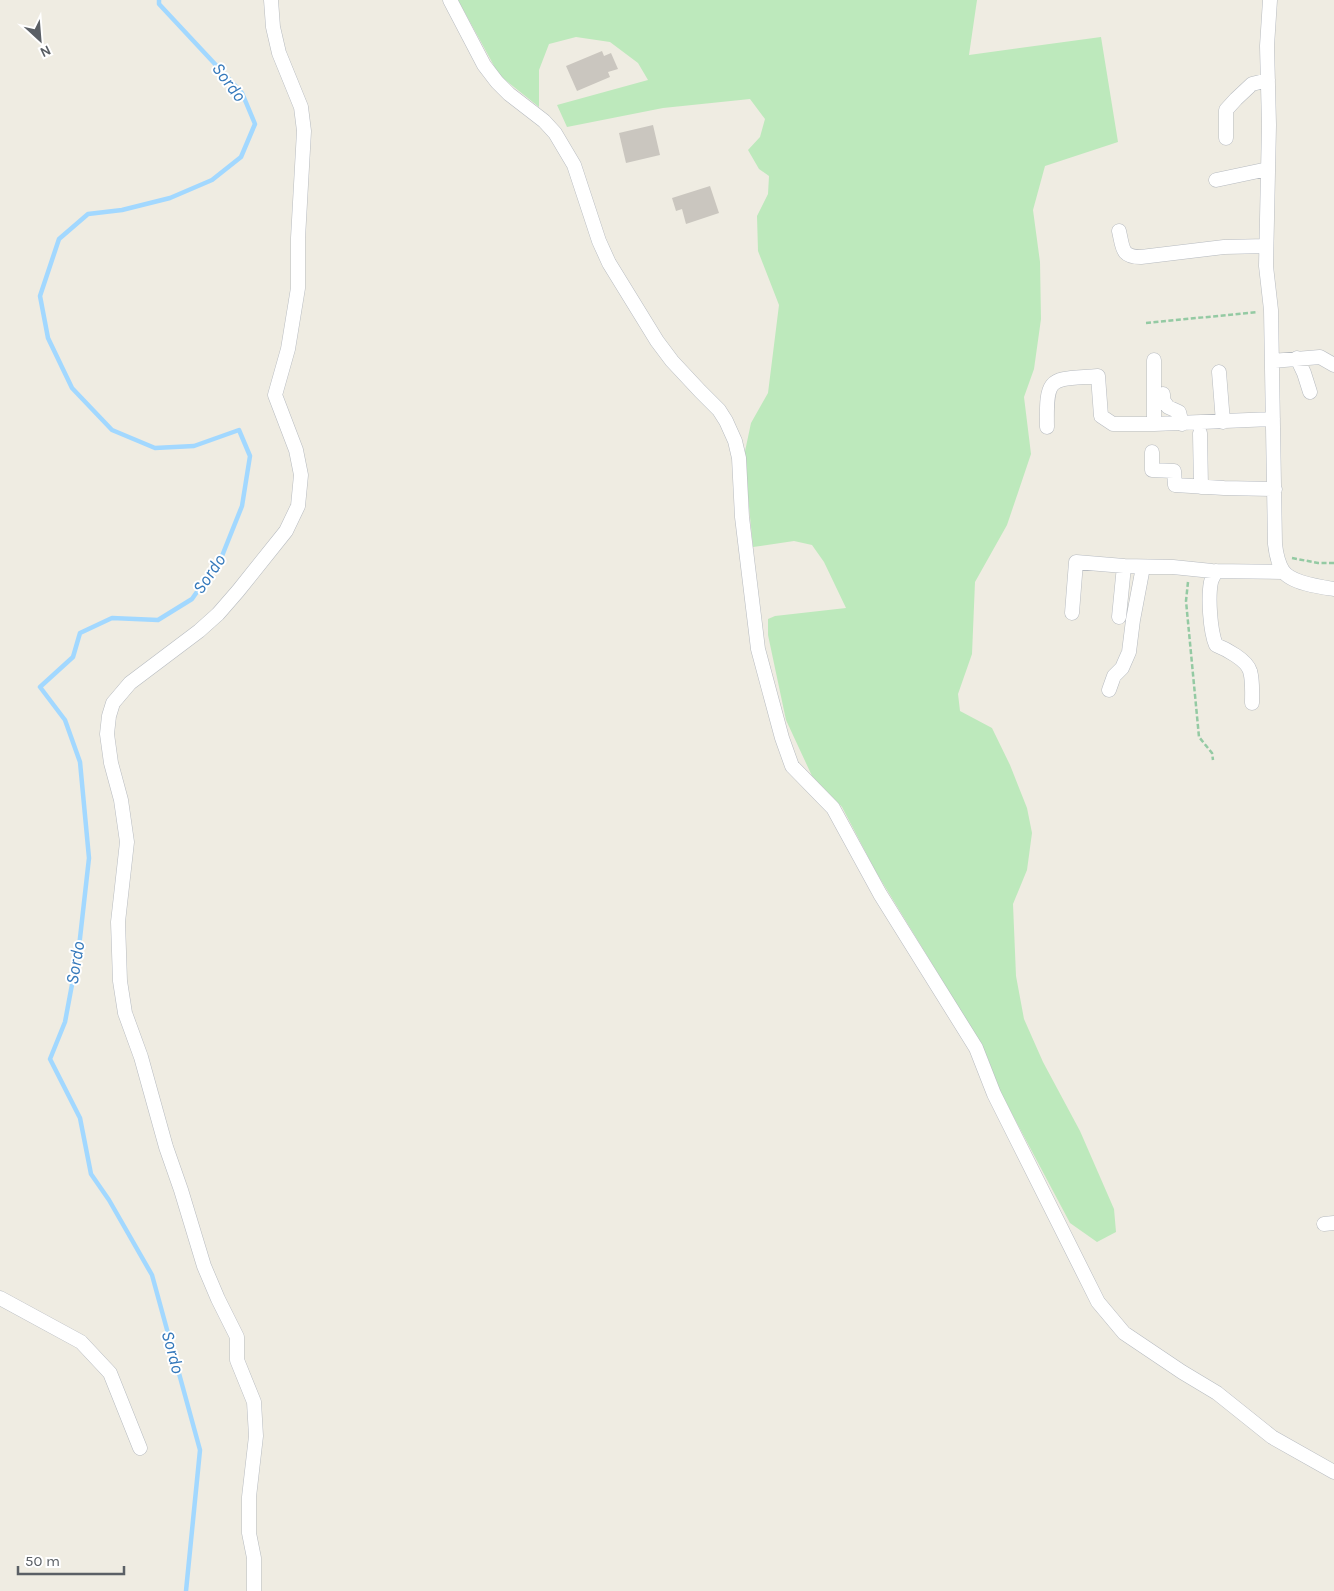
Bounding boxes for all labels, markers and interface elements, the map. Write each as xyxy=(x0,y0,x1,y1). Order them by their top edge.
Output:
north arrow xyxy=(15,15,65,65)
text: N xyxy=(37,41,54,61)
water label: Sordo xyxy=(207,58,251,106)
water label: Sordo xyxy=(188,550,230,598)
water label: Sordo xyxy=(61,940,89,986)
water label: Sordo xyxy=(157,1328,189,1376)
scale bar xyxy=(18,1544,124,1576)
text: 50 m xyxy=(25,1552,60,1570)

